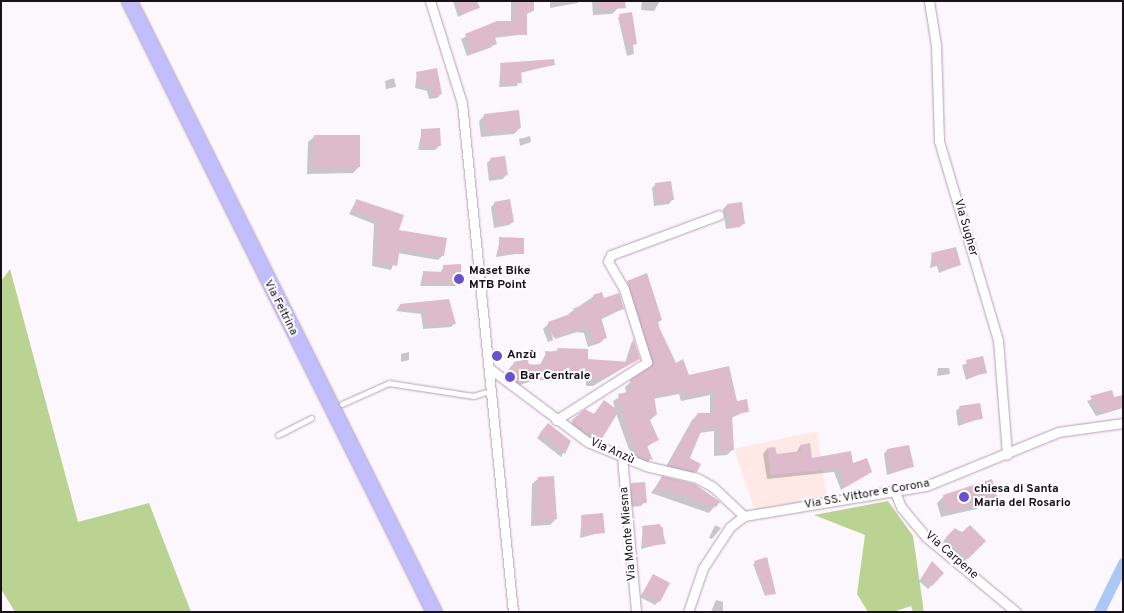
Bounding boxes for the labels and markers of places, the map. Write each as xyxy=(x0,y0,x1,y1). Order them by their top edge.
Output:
place label: Maset Bike MTB Point xyxy=(469,265,530,293)
marker: Maset Bike MTB Point xyxy=(453,273,465,285)
place label: Anzù xyxy=(507,349,536,363)
marker: Anzù xyxy=(491,350,503,362)
place label: Bar Centrale xyxy=(520,370,590,384)
marker: Bar Centrale xyxy=(504,371,516,383)
place label: chiesa di Santa Maria del Rosario xyxy=(974,483,1071,511)
marker: chiesa di Santa Maria del Rosario xyxy=(958,491,970,503)

